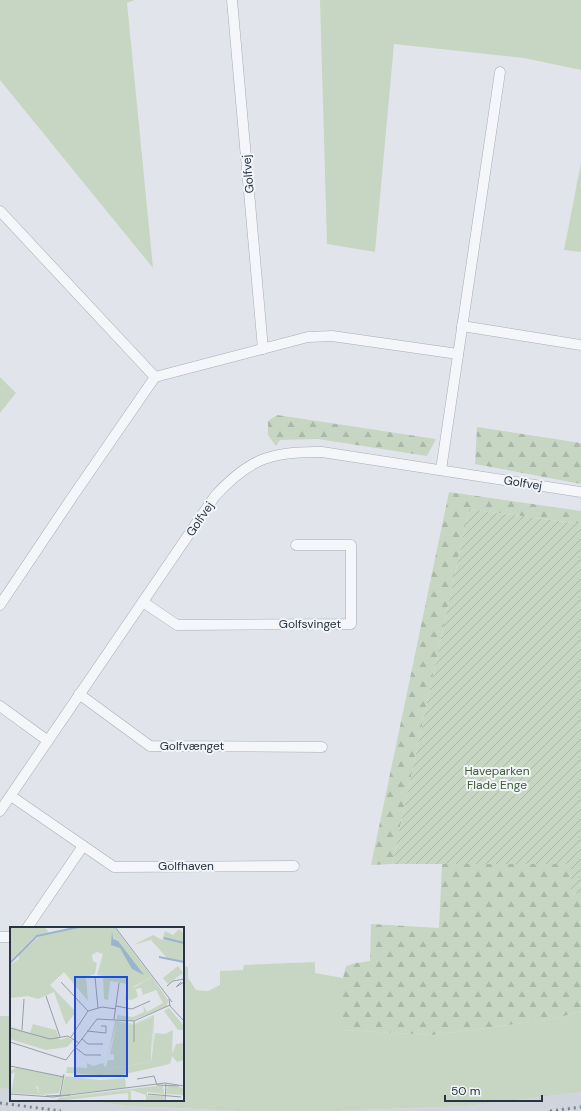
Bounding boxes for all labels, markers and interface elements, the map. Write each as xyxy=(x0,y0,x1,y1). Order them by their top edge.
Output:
street label: Golfvej xyxy=(238,154,258,194)
street label: Golfvej xyxy=(503,472,543,494)
street label: Golfvej xyxy=(183,498,218,540)
street label: Golfsvinget xyxy=(279,616,341,632)
street label: Golfvænget xyxy=(160,738,225,754)
park label: Haveparken Flade Enge xyxy=(464,763,530,793)
street label: Golfhaven xyxy=(158,858,214,874)
inset map xyxy=(10,927,184,1101)
scale bar xyxy=(445,1077,542,1103)
text: 50 m xyxy=(451,1083,480,1099)

